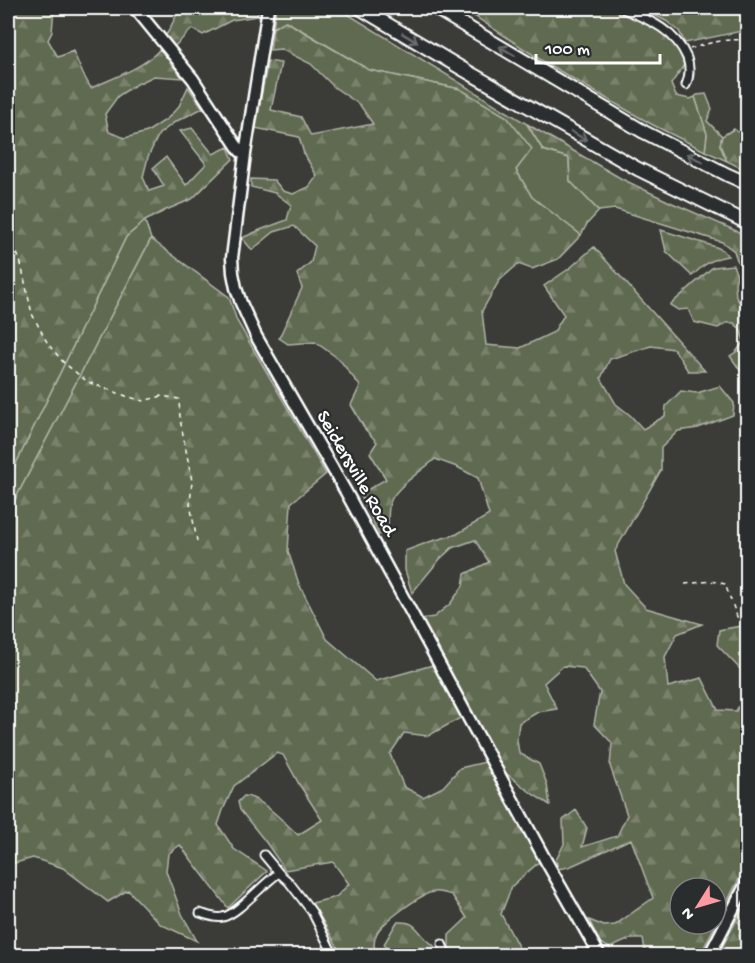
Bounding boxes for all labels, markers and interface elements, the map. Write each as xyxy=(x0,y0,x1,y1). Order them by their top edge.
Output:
scale bar xyxy=(536,27,660,65)
one-way arrow xyxy=(401,32,418,44)
text: 100 m xyxy=(544,40,590,61)
one-way arrow xyxy=(499,45,516,57)
one-way arrow xyxy=(570,130,587,142)
one-way arrow xyxy=(687,152,704,164)
street label: Seidersville Road xyxy=(310,407,401,543)
north arrow xyxy=(668,876,728,936)
text: N xyxy=(678,903,700,923)

